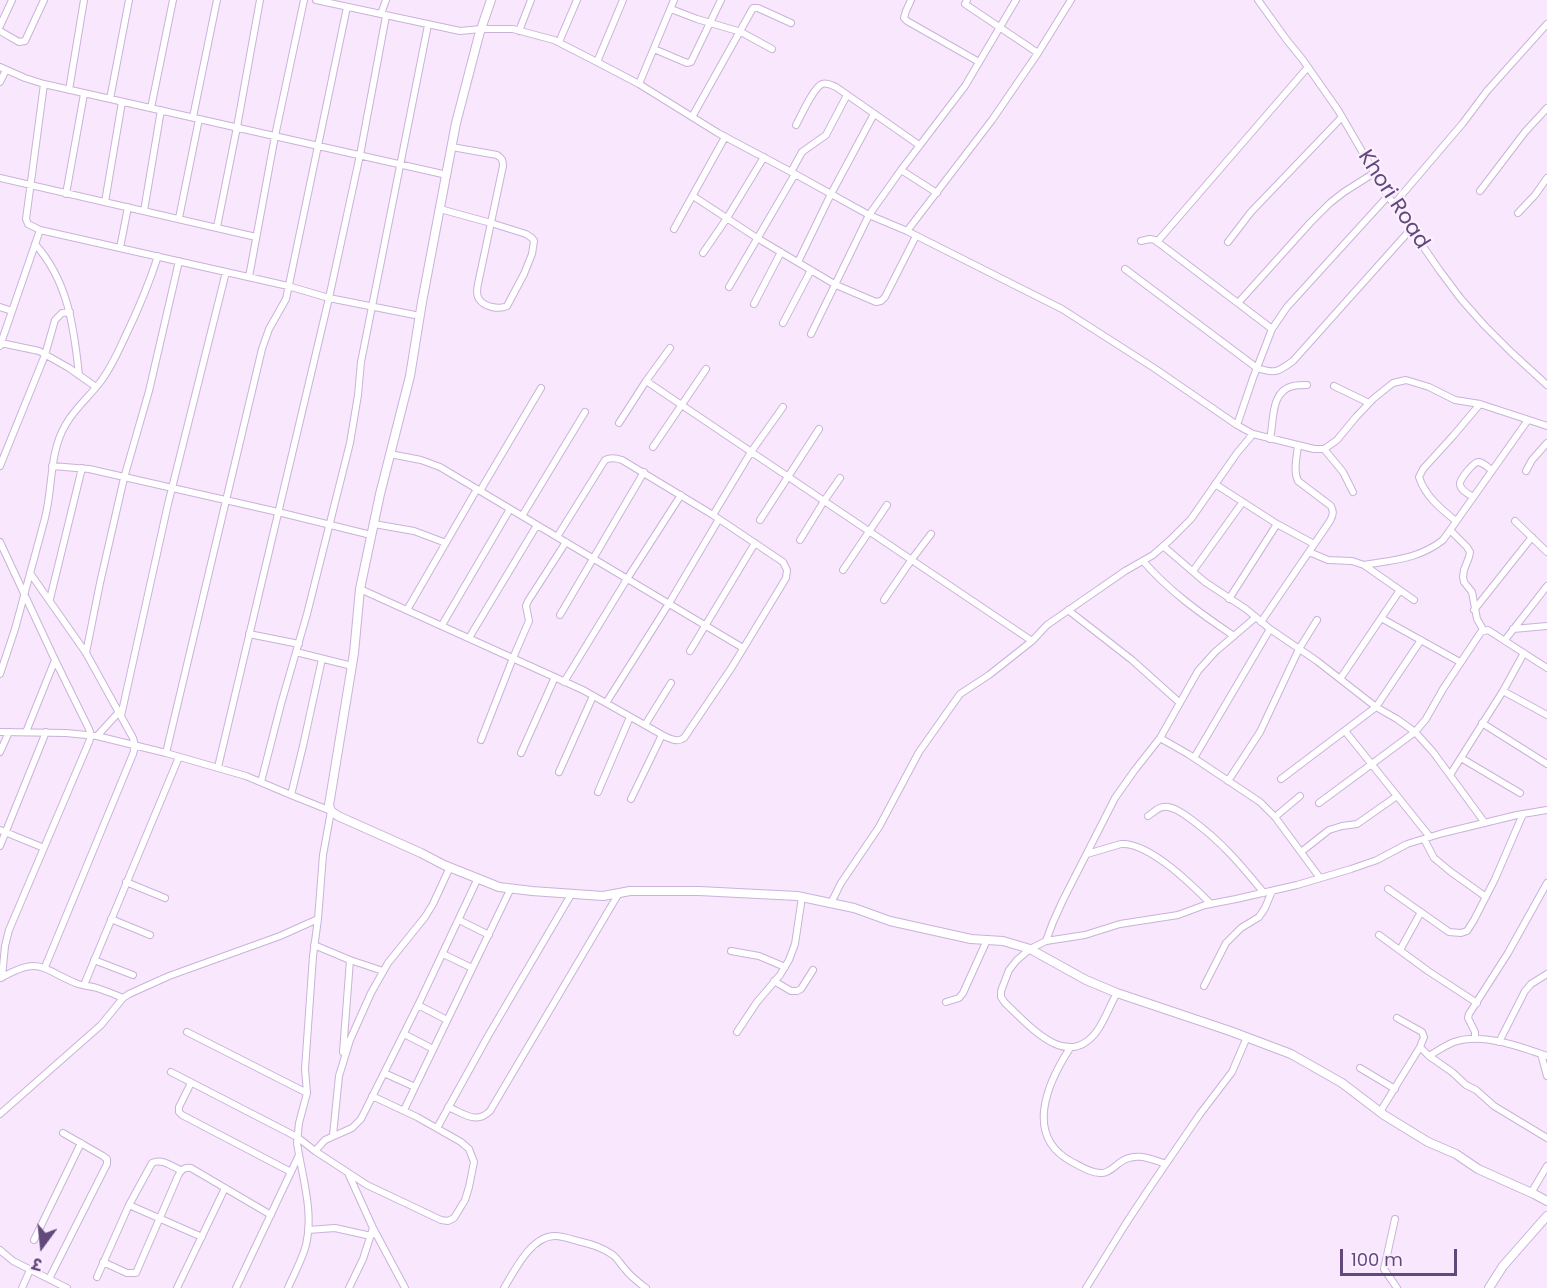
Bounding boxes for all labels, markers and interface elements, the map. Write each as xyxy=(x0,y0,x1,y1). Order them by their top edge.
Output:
street label: Khori Road xyxy=(1352,146,1434,254)
north arrow xyxy=(12,1216,72,1276)
scale bar xyxy=(1343,1237,1460,1275)
text: 100 m xyxy=(1351,1247,1403,1272)
text: उ xyxy=(30,1252,45,1276)

